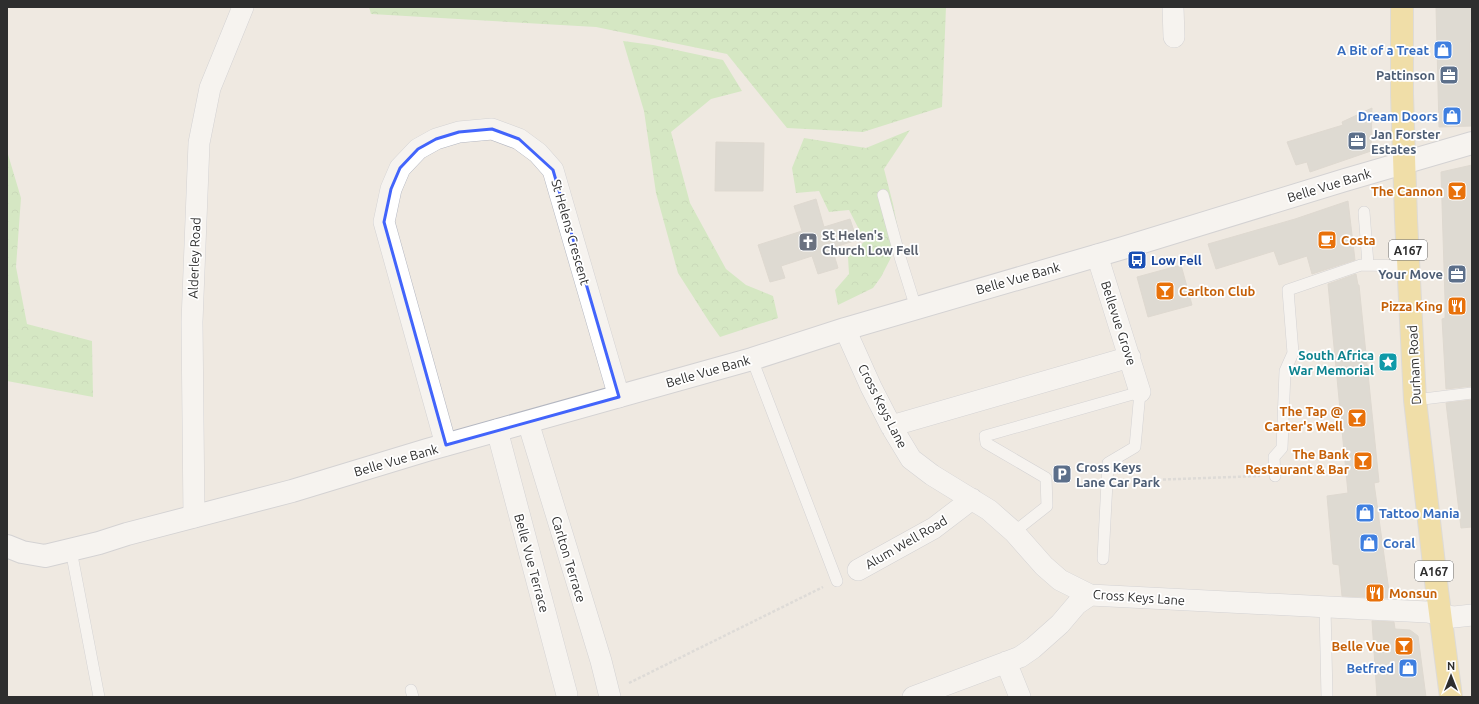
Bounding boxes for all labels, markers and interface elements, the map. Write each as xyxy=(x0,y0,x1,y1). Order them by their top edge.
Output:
shop icon: A Bit of a Treat xyxy=(1432,39,1454,61)
place label: A Bit of a Treat xyxy=(1337,43,1429,57)
office icon: Pattinson xyxy=(1438,64,1460,86)
place label: Pattinson xyxy=(1376,68,1435,82)
shop icon: Dream Doors xyxy=(1441,105,1463,127)
place label: Dream Doors xyxy=(1358,109,1438,123)
place label: Jan Forster Estates xyxy=(1371,127,1441,156)
office icon: Jan Forster Estates xyxy=(1346,130,1368,152)
street label: Belle Vue Bank xyxy=(1285,165,1373,204)
street label: St Helens Crescent xyxy=(549,178,593,286)
bar icon: The Cannon xyxy=(1446,180,1468,202)
place label: The Cannon xyxy=(1371,184,1443,198)
street label: Alderley Road xyxy=(186,217,202,299)
place label: St Helen's Church Low Fell xyxy=(822,228,919,257)
cafe icon: Costa xyxy=(1316,229,1338,251)
church icon: St Helen's Church Low Fell xyxy=(797,231,819,253)
place label: Costa xyxy=(1341,233,1376,247)
road number: A167 xyxy=(1389,240,1427,260)
bus stop icon: Low Fell xyxy=(1126,249,1148,271)
place label: Low Fell xyxy=(1151,253,1202,267)
street label: Belle Vue Bank xyxy=(974,259,1062,297)
office icon: Your Move xyxy=(1446,263,1468,285)
place label: Your Move xyxy=(1378,267,1443,281)
street label: Bellevue Grove xyxy=(1099,279,1139,367)
bar icon: Carlton Club xyxy=(1154,280,1176,302)
place label: Carlton Club xyxy=(1179,284,1256,298)
restaurant icon: Pizza King xyxy=(1446,295,1468,317)
place label: Pizza King xyxy=(1381,299,1443,313)
street label: Durham Road xyxy=(1405,325,1423,405)
place label: South Africa War Memorial xyxy=(1289,348,1374,377)
place icon: South Africa War Memorial xyxy=(1377,351,1399,373)
street label: Belle Vue Bank xyxy=(664,352,752,390)
street label: Cross Keys Lane xyxy=(856,362,910,450)
place label: The Tap @ Carter's Well xyxy=(1264,404,1343,433)
bar icon: The Tap @ Carter's Well xyxy=(1346,407,1368,429)
street label: Belle Vue Bank xyxy=(352,441,440,479)
place label: The Bank Restaurant & Bar xyxy=(1245,447,1350,476)
bar icon: The Bank Restaurant & Bar xyxy=(1352,450,1374,472)
place label: Cross Keys Lane Car Park xyxy=(1076,460,1161,489)
parking icon: Cross Keys Lane Car Park xyxy=(1051,463,1073,485)
shop icon: Tattoo Mania xyxy=(1354,502,1376,524)
place label: Tattoo Mania xyxy=(1379,506,1460,520)
street label: Belle Vue Terrace xyxy=(512,512,552,614)
street label: Alum Well Road xyxy=(863,513,949,571)
street label: Carlton Terrace xyxy=(549,514,589,604)
shop icon: Coral xyxy=(1358,532,1380,554)
place label: Coral xyxy=(1383,536,1415,550)
road number: A167 xyxy=(1415,561,1453,581)
restaurant icon: Monsun xyxy=(1364,582,1386,604)
place label: Monsun xyxy=(1389,586,1437,600)
street label: Cross Keys Lane xyxy=(1092,587,1186,607)
bar icon: Belle Vue xyxy=(1393,635,1415,657)
place label: Belle Vue xyxy=(1332,639,1390,653)
north arrow xyxy=(1431,656,1471,696)
shop icon: Betfred xyxy=(1397,657,1419,679)
text: N xyxy=(1447,660,1455,672)
place label: Betfred xyxy=(1346,661,1394,675)

